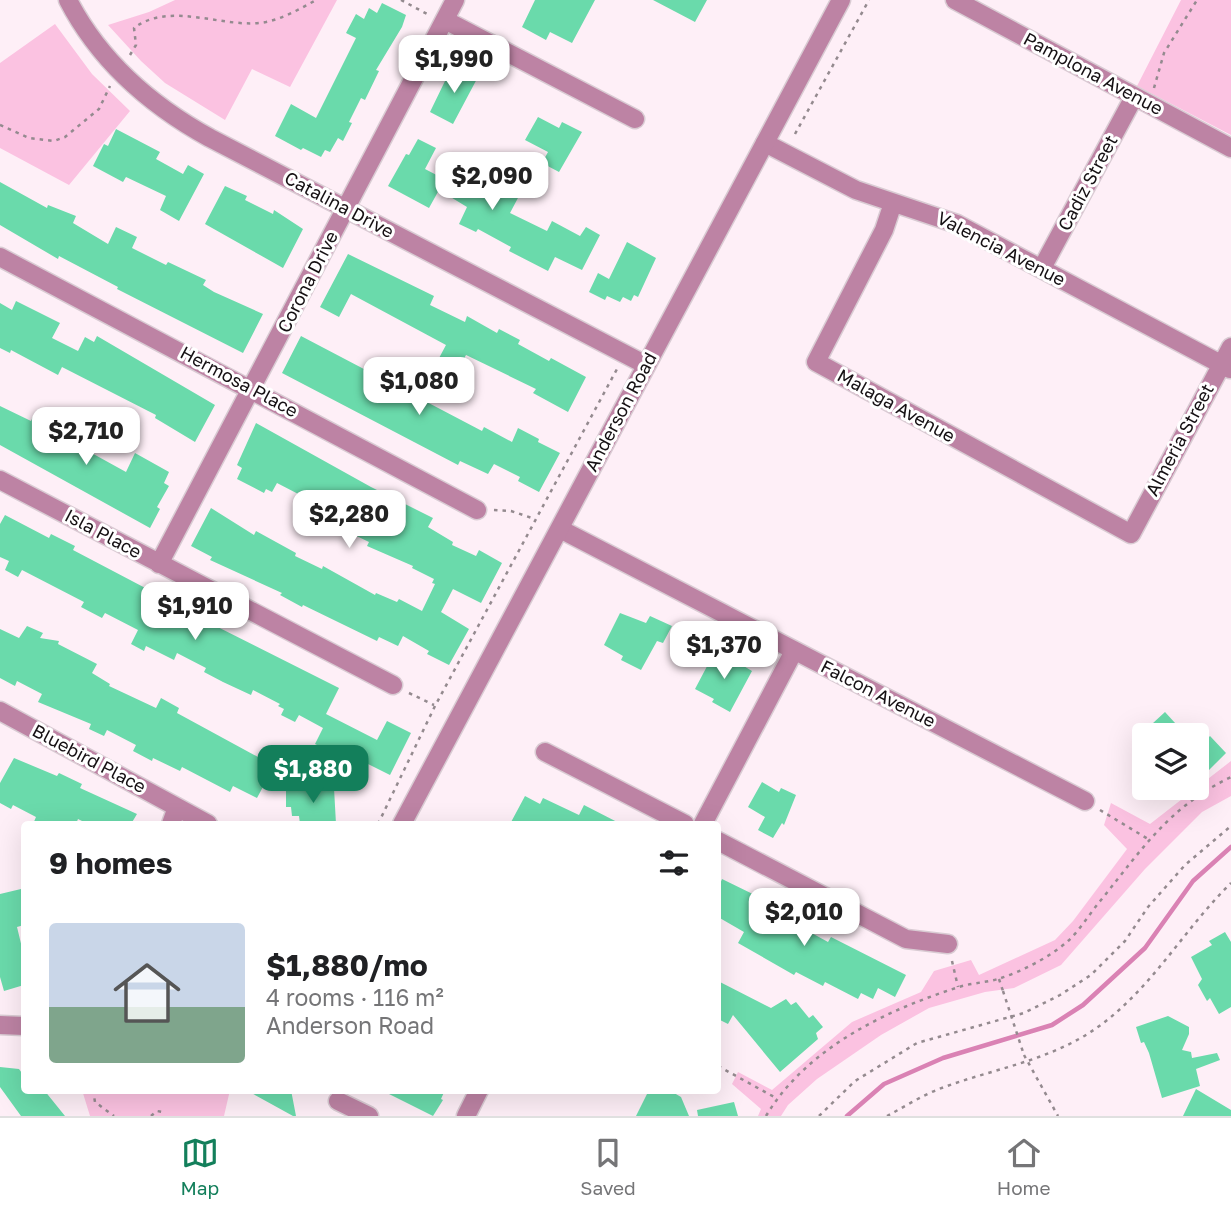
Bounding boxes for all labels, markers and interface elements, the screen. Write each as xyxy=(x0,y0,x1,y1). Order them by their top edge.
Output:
street label: Pamplona Avenue xyxy=(1020,27,1167,119)
pin: $1,990 xyxy=(397,36,511,95)
text: $1,990 xyxy=(415,44,493,72)
street label: Cadiz Street xyxy=(1053,131,1122,234)
pin: $2,090 xyxy=(435,152,549,212)
text: $2,090 xyxy=(451,161,533,189)
street label: Catalina Drive xyxy=(281,166,398,242)
street label: Valencia Avenue xyxy=(934,206,1069,290)
street label: Corona Drive xyxy=(272,227,342,336)
street label: Hermosa Place xyxy=(177,341,302,421)
street label: Anderson Road xyxy=(579,348,661,475)
pin: $1,080 xyxy=(362,358,476,417)
street label: Malaga Avenue xyxy=(834,364,959,446)
text: $1,080 xyxy=(379,366,459,394)
street label: Almeria Street xyxy=(1140,380,1218,499)
pin: $2,710 xyxy=(29,407,143,467)
text: $2,710 xyxy=(48,416,124,444)
pin: $2,280 xyxy=(292,490,406,550)
text: $2,280 xyxy=(309,499,389,527)
street label: Isla Place xyxy=(61,504,146,562)
pin: $1,910 xyxy=(138,582,252,642)
text: $1,910 xyxy=(157,591,233,619)
pin: $1,370 xyxy=(667,622,781,681)
text: $1,370 xyxy=(686,630,762,658)
street label: Falcon Avenue xyxy=(817,655,940,731)
street label: Bluebird Place xyxy=(29,719,150,797)
map controls xyxy=(1132,723,1209,800)
button: layers xyxy=(1132,723,1209,800)
pin: $1,880 xyxy=(256,746,370,805)
text: $1,880 xyxy=(273,754,353,782)
icon: filters xyxy=(655,844,693,882)
text: 9 homes xyxy=(49,845,172,881)
pin: $2,010 xyxy=(747,888,861,948)
text: $2,010 xyxy=(765,897,843,925)
text: $1,880/mo xyxy=(266,947,428,983)
icon: home xyxy=(105,951,189,1035)
text: 4 rooms · 116 m² xyxy=(266,983,444,1011)
text: Anderson Road xyxy=(266,1011,434,1039)
tab: Map xyxy=(181,1134,219,1199)
tab: Saved xyxy=(580,1134,636,1199)
tab: Home xyxy=(997,1134,1050,1199)

